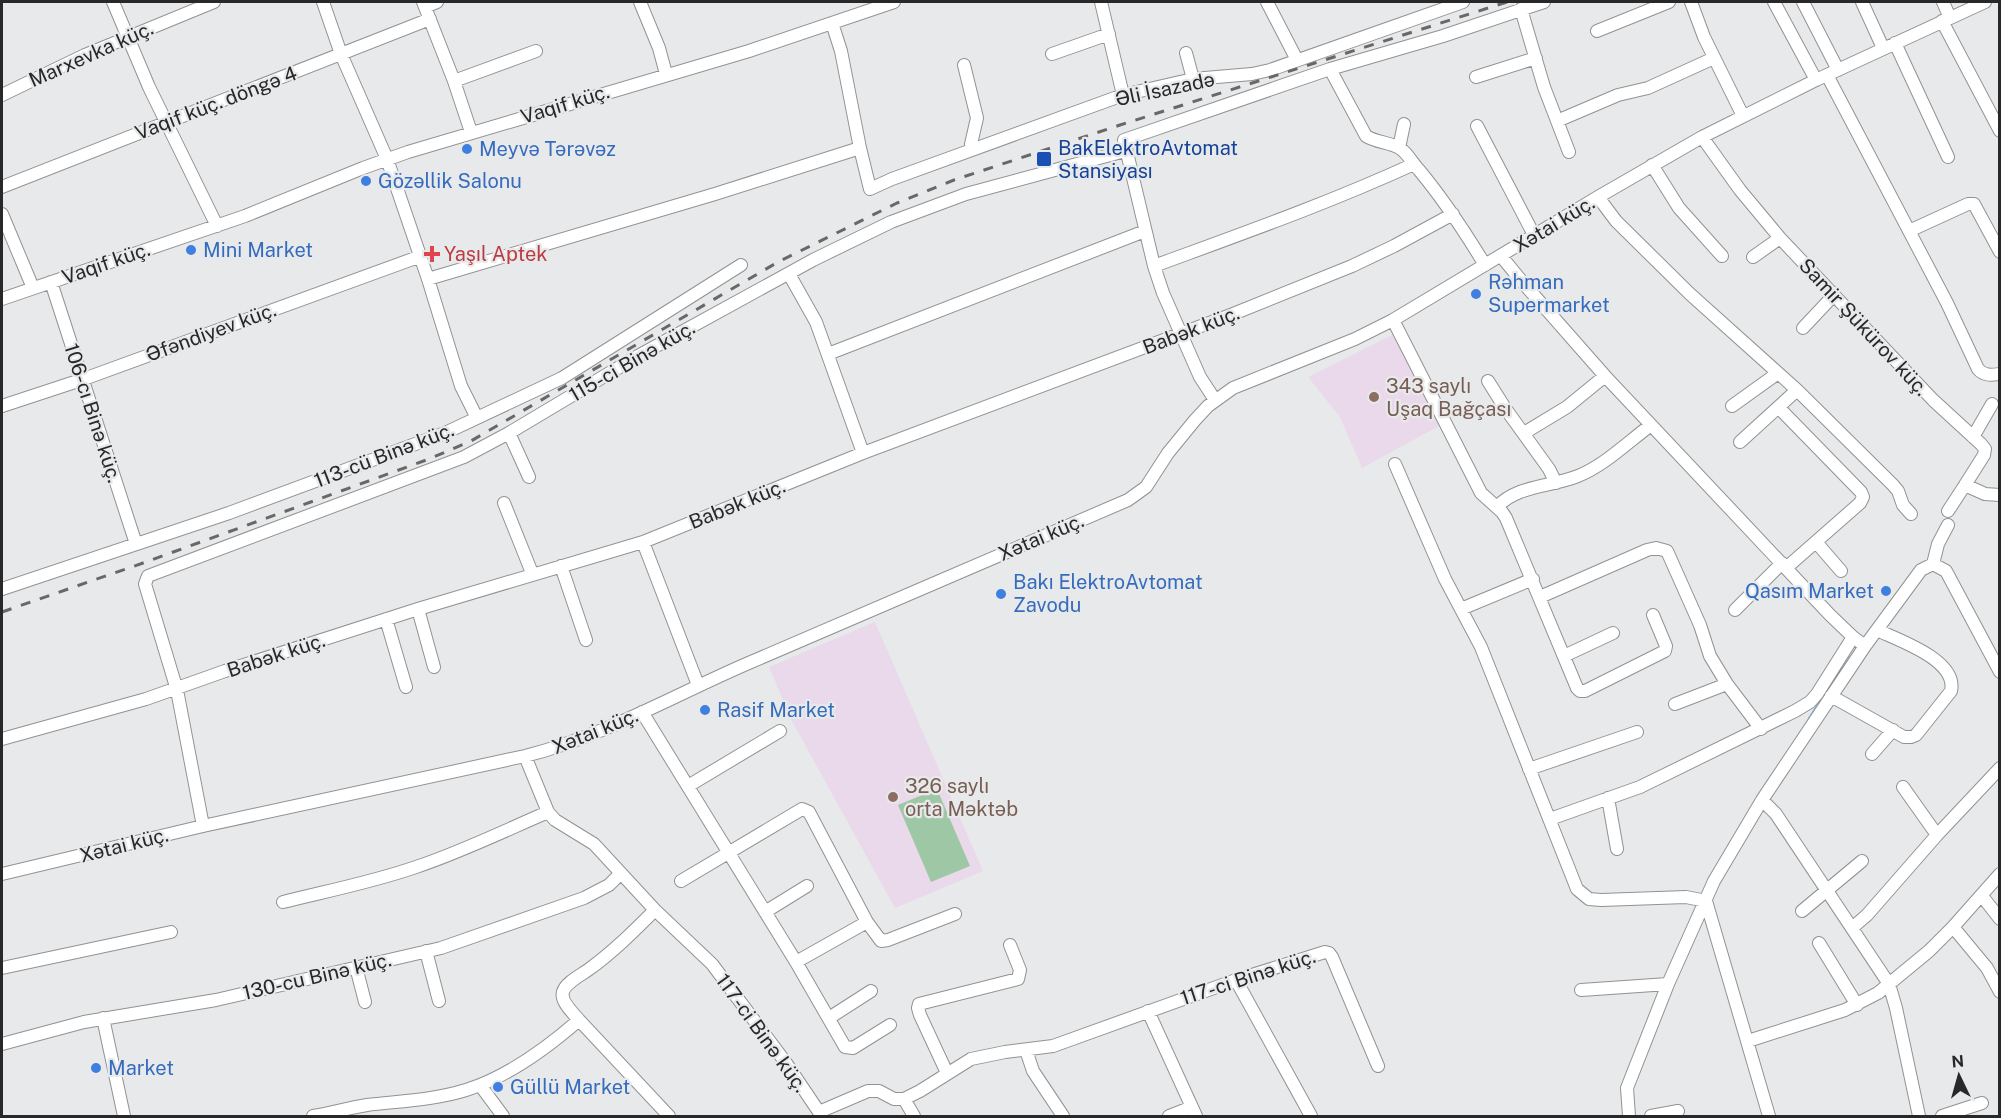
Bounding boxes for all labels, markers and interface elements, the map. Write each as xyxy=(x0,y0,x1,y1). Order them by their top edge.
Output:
street label: Marxevka küç. xyxy=(25,16,157,92)
street label: Vaqif küç. döngə 4 xyxy=(132,61,300,145)
street label: Əli İsazadə xyxy=(1113,67,1217,111)
street label: Vaqif küç. xyxy=(518,79,612,129)
place label: BakElektroAvtomat Stansiyası xyxy=(1058,136,1238,183)
place label: Meyvə Tərəvəz xyxy=(479,137,616,161)
marker: Meyvə Tərəvəz xyxy=(460,142,474,156)
marker: BakElektroAvtomat Stansiyası xyxy=(1035,150,1053,168)
place label: Gözəllik Salonu xyxy=(378,169,522,193)
marker: Gözəllik Salonu xyxy=(359,174,373,188)
street label: Xətai küç. xyxy=(1509,190,1599,258)
street label: Vaqif küç. xyxy=(59,237,153,289)
place label: Mini Market xyxy=(203,238,313,262)
place label: Yaşıl Aptek xyxy=(444,242,548,266)
marker: Mini Market xyxy=(184,243,198,257)
marker: Yaşıl Aptek xyxy=(425,247,439,261)
street label: Samir Şükürov küç. xyxy=(1794,253,1934,401)
place label: Rəhman Supermarket xyxy=(1488,270,1610,317)
marker: Rəhman Supermarket xyxy=(1469,287,1483,301)
street label: Əfəndiyev küç. xyxy=(143,297,279,367)
street label: Babək küç. xyxy=(1139,301,1243,359)
street label: 115-ci Binə küç. xyxy=(565,315,699,407)
street label: 106-cı Binə küç. xyxy=(59,340,127,486)
place label: 343 saylı Uşaq Bağçası xyxy=(1386,374,1511,421)
marker: 343 saylı Uşaq Bağçası xyxy=(1367,390,1381,404)
street label: 113-cü Binə küç. xyxy=(311,417,457,493)
street label: Babək küç. xyxy=(685,474,789,534)
street label: Xətai küç. xyxy=(995,508,1087,566)
place label: Bakı ElektroAvtomat Zavodu xyxy=(1013,570,1203,617)
place label: Qasım Market xyxy=(1745,579,1874,603)
marker: Qasım Market xyxy=(1879,584,1893,598)
marker: Bakı ElektroAvtomat Zavodu xyxy=(994,587,1008,601)
street label: Babək küç. xyxy=(224,628,328,682)
place label: Rasif Market xyxy=(717,698,835,722)
street label: Xətai küç. xyxy=(548,703,642,759)
marker: Rasif Market xyxy=(698,703,712,717)
place label: 326 saylı orta Məktəb xyxy=(905,774,1018,821)
marker: 326 saylı orta Məktəb xyxy=(886,790,900,804)
street label: Xətai küç. xyxy=(77,822,171,868)
street label: 117-ci Binə küç. xyxy=(1177,944,1319,1010)
street label: 130-cu Binə küç. xyxy=(240,947,394,1005)
street label: 117-ci Binə küç. xyxy=(711,969,813,1097)
north arrow xyxy=(1929,1046,1989,1106)
text: N xyxy=(1951,1052,1965,1072)
place label: Market xyxy=(108,1056,174,1080)
marker: Market xyxy=(89,1061,103,1075)
place label: Güllü Market xyxy=(510,1075,630,1099)
marker: Güllü Market xyxy=(491,1080,505,1094)

